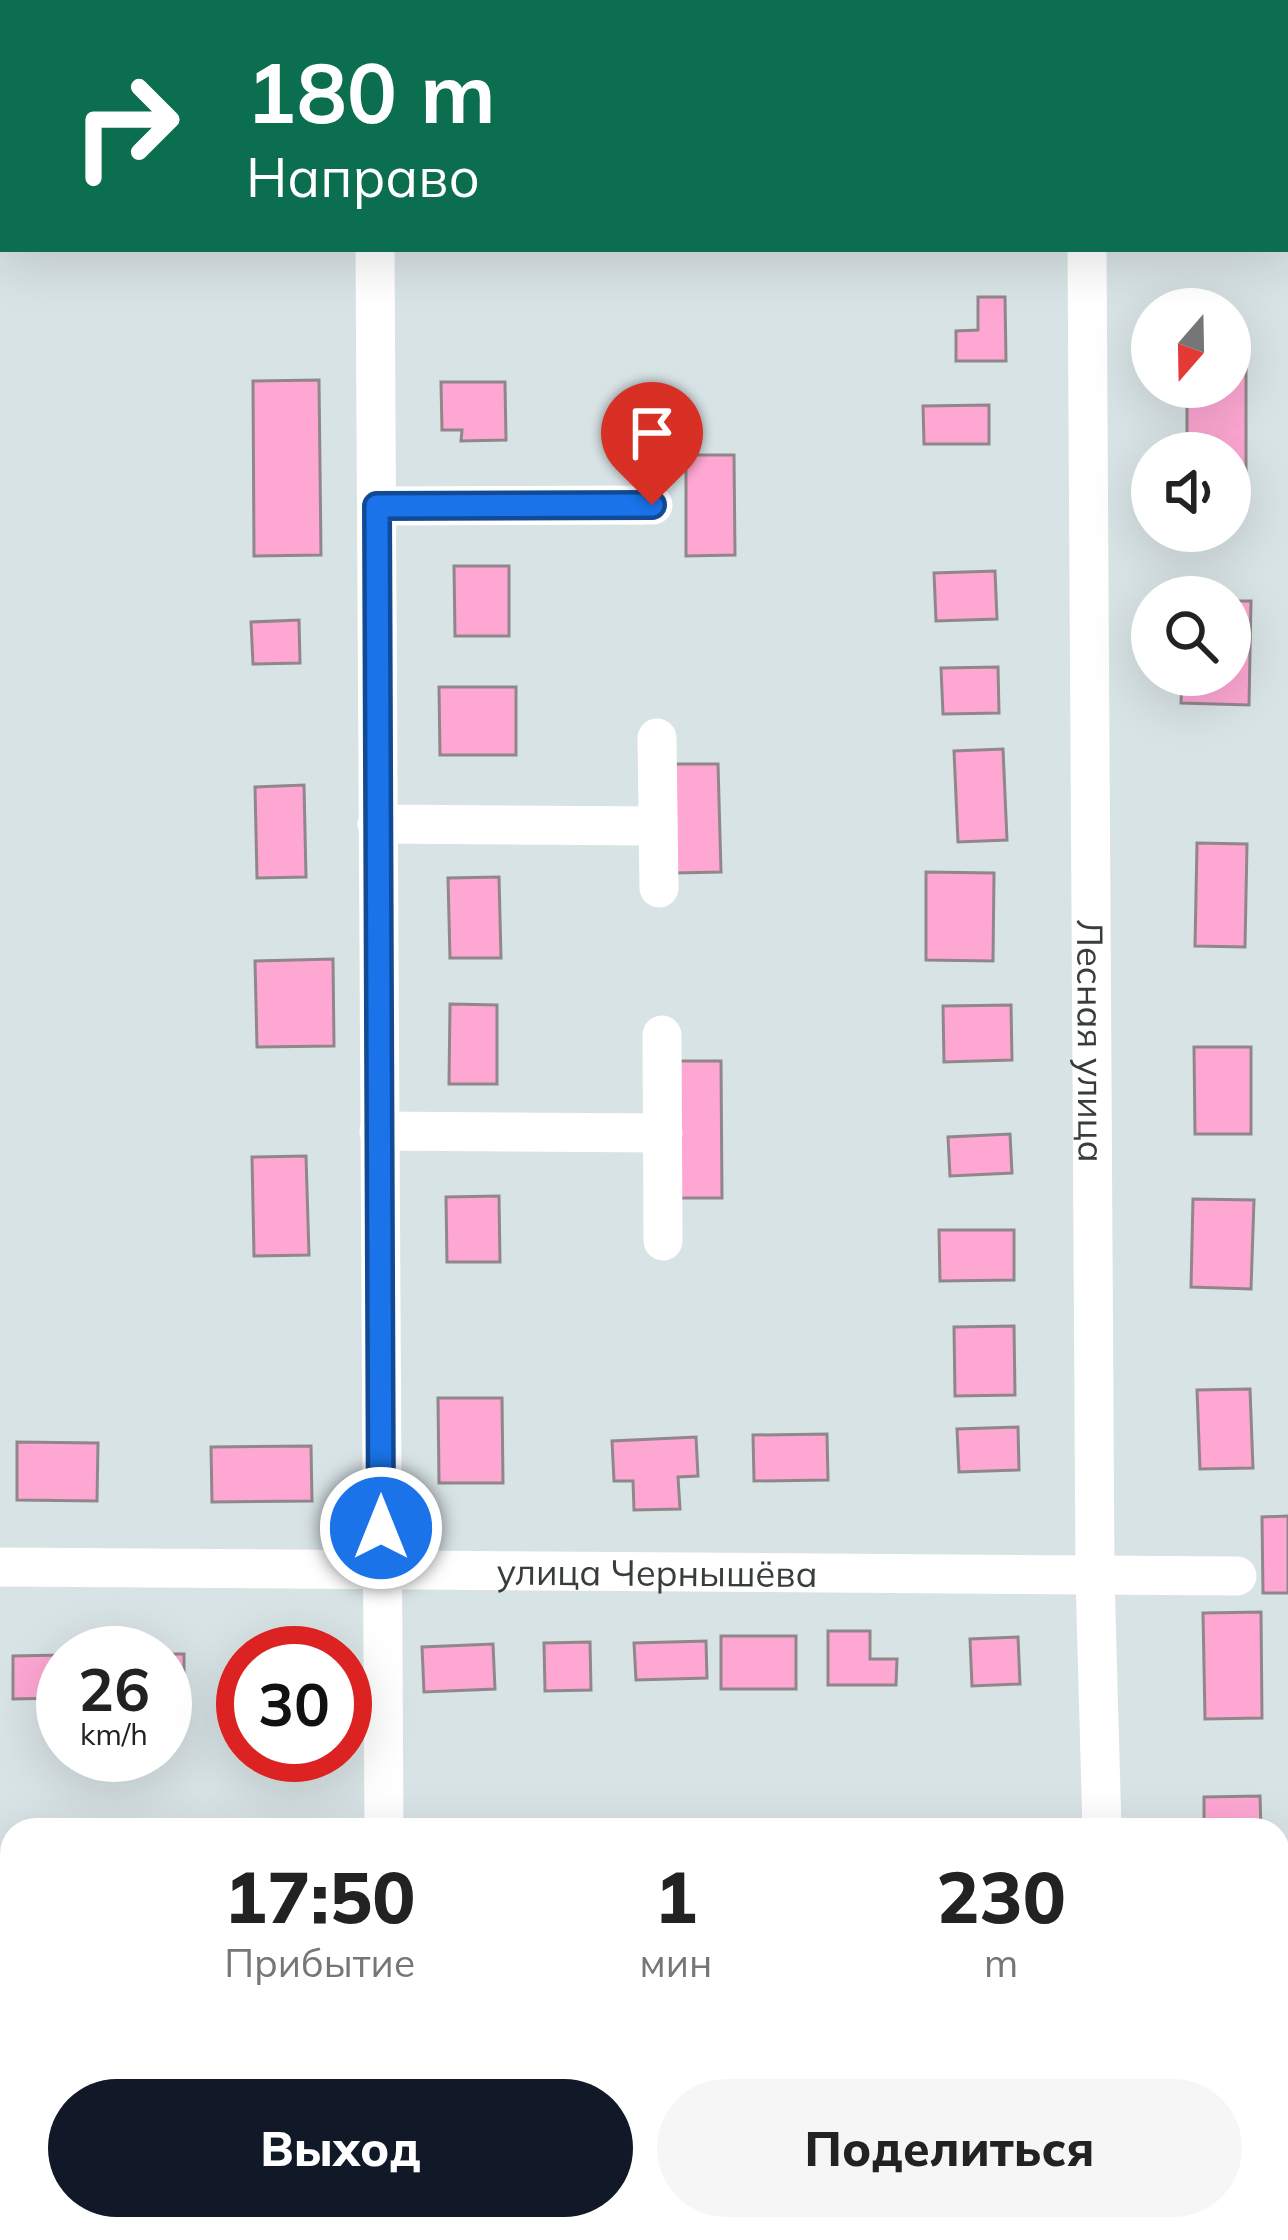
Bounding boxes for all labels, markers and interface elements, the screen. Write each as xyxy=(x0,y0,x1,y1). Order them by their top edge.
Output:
text: 180 m xyxy=(246,39,496,144)
icon: right xyxy=(48,48,204,204)
text: Направо xyxy=(246,143,480,211)
north arrow xyxy=(1131,288,1251,408)
map controls xyxy=(1131,288,1251,696)
pin xyxy=(601,382,703,505)
icon: arrive xyxy=(619,400,685,466)
button: sound xyxy=(1131,432,1251,552)
button: search xyxy=(1131,576,1251,696)
street label: Лесная улица xyxy=(1069,919,1115,1163)
position arrow xyxy=(318,1465,444,1591)
street label: улица Чернышёва xyxy=(496,1548,818,1595)
speed limit sign: 30 xyxy=(216,1626,372,1782)
text: 26 xyxy=(78,1651,150,1726)
text: km/h xyxy=(80,1715,148,1753)
text: 17:50 xyxy=(224,1851,416,1941)
text: 1 xyxy=(654,1851,698,1941)
text: 230 xyxy=(936,1851,1066,1941)
text: Прибытие xyxy=(224,1938,415,1987)
text: мин xyxy=(640,1938,712,1987)
text: m xyxy=(984,1938,1018,1987)
button: Выход xyxy=(48,2079,633,2217)
button: Поделиться xyxy=(657,2079,1242,2217)

